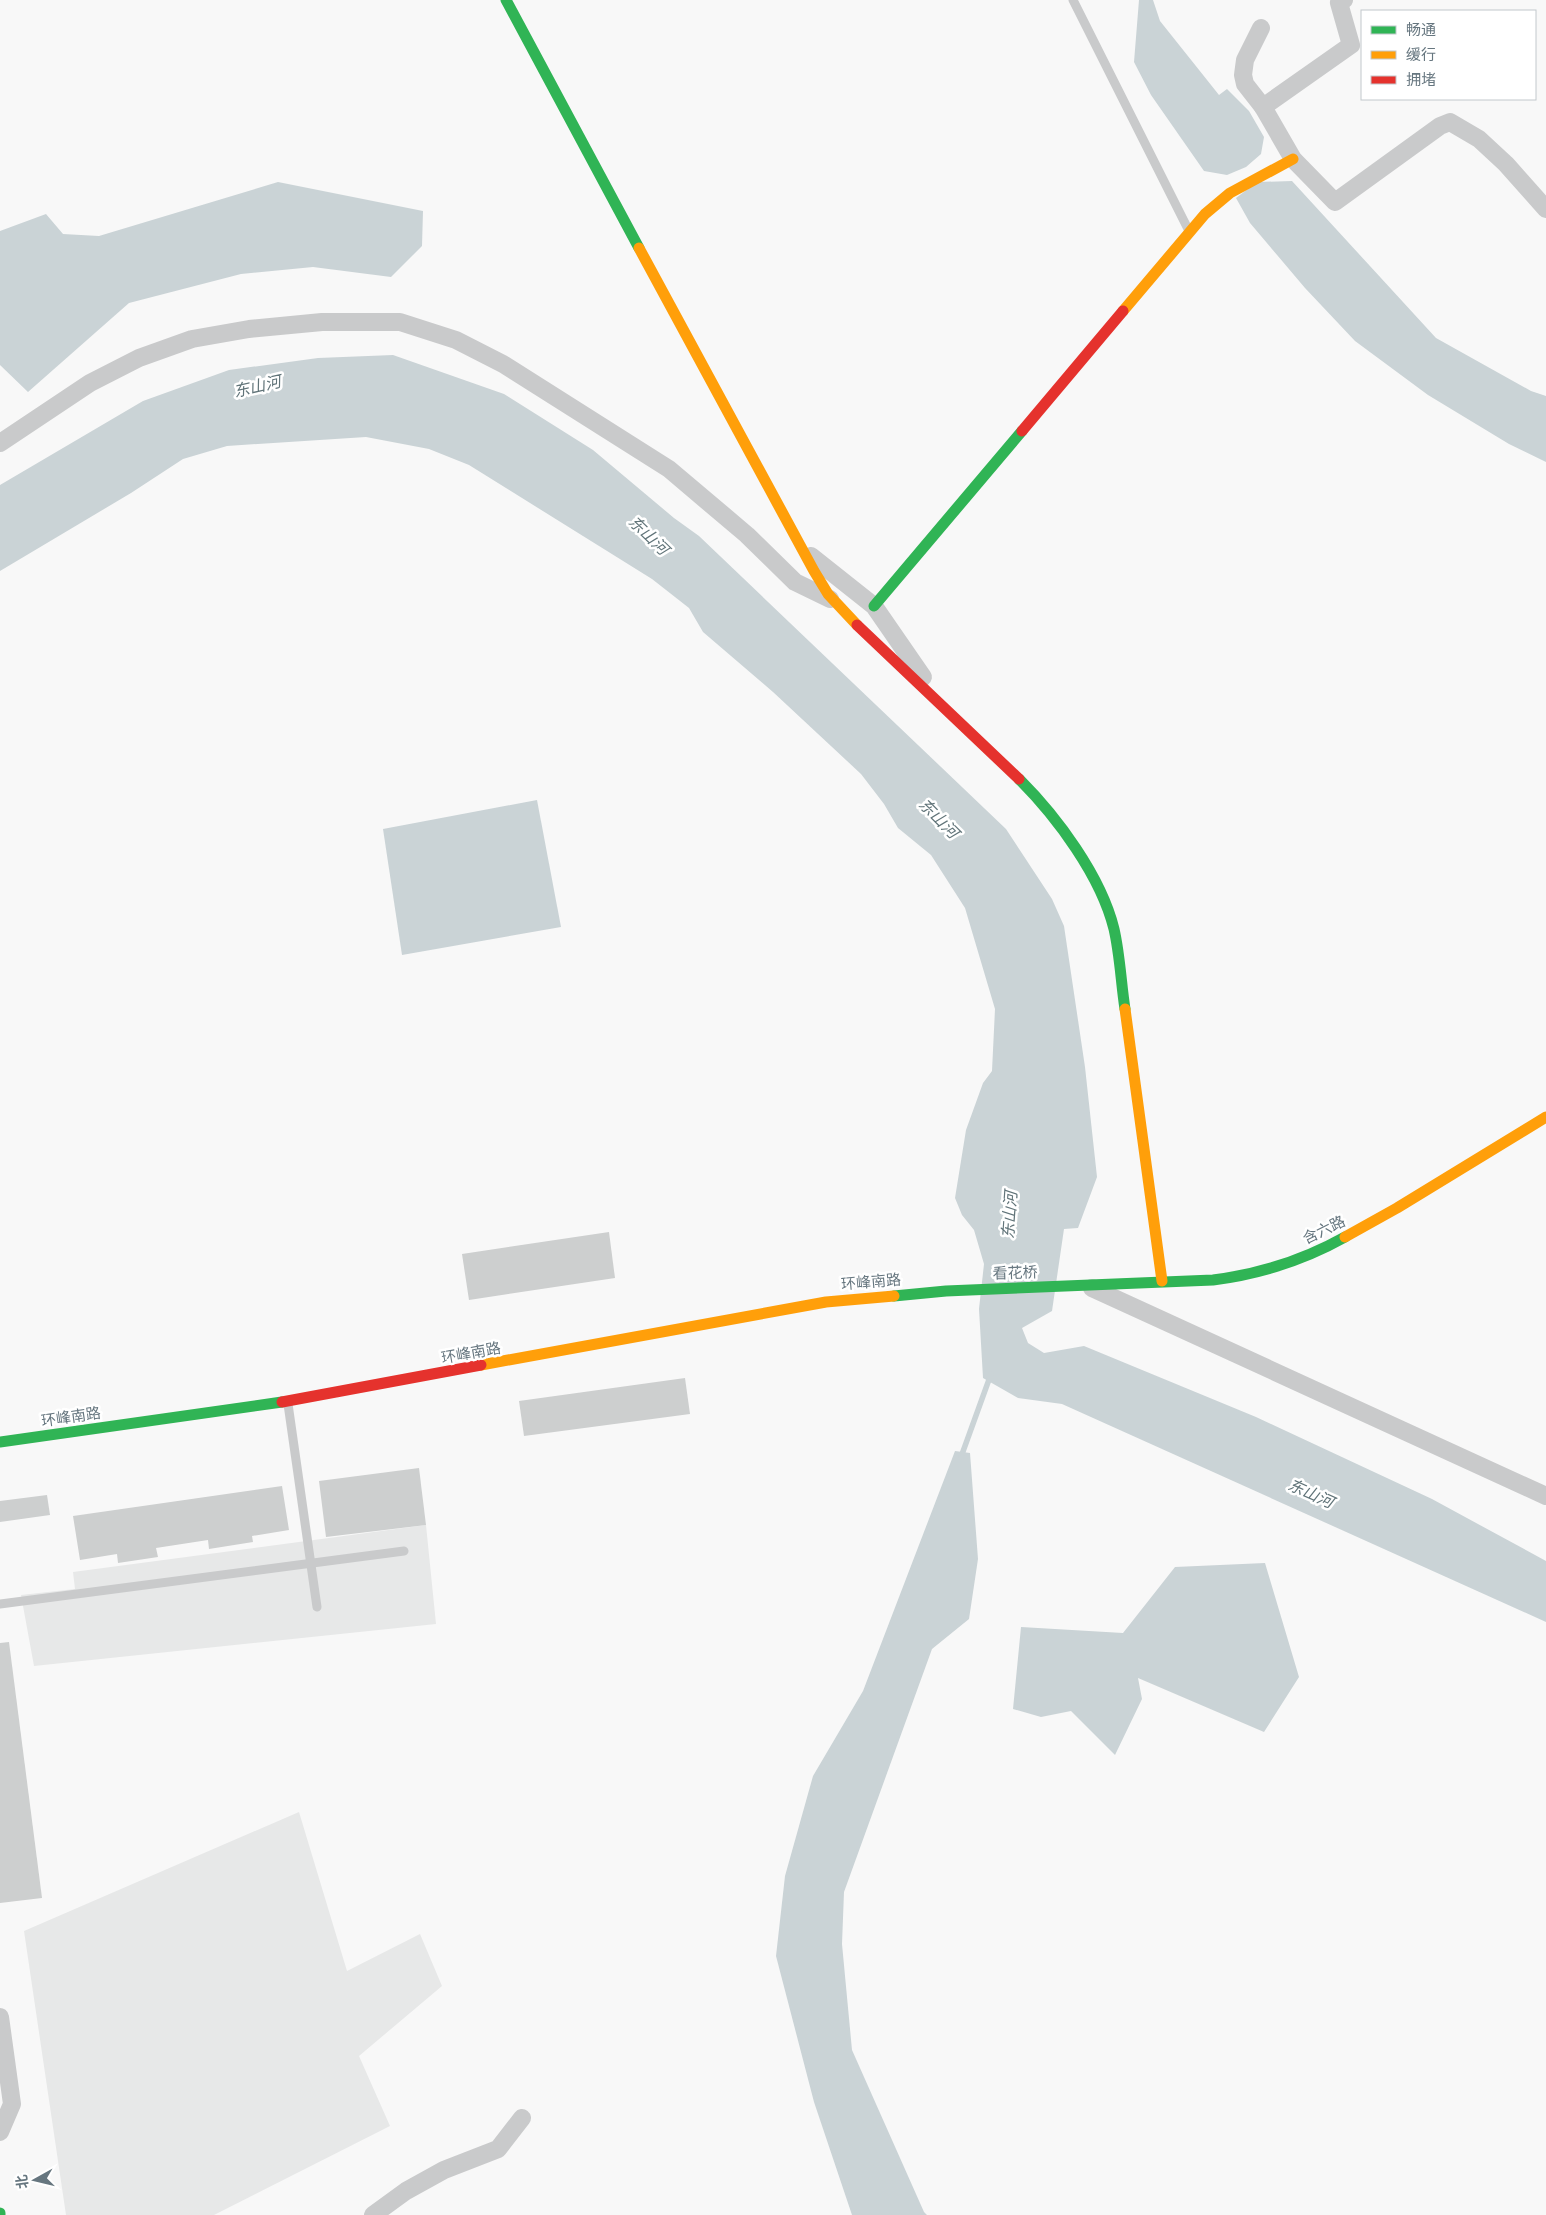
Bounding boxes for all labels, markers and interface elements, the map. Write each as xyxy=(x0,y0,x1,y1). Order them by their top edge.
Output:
legend xyxy=(1361,10,1536,100)
text: 畅通 xyxy=(1406,20,1436,39)
text: 缓行 xyxy=(1406,45,1436,64)
text: 拥堵 xyxy=(1406,70,1436,89)
water label: 东山河 xyxy=(231,370,286,401)
water label: 东山河 xyxy=(625,511,675,561)
water label: 东山河 xyxy=(915,794,965,844)
water label: 东山河 xyxy=(997,1187,1021,1240)
street label: 含六路 xyxy=(1299,1211,1348,1248)
street label: 看花桥 xyxy=(992,1262,1038,1283)
street label: 环峰南路 xyxy=(840,1269,902,1294)
street label: 环峰南路 xyxy=(440,1338,502,1367)
street label: 环峰南路 xyxy=(40,1403,102,1430)
water label: 东山河 xyxy=(1285,1474,1340,1513)
north arrow xyxy=(10,2155,60,2205)
text: 北 xyxy=(12,2174,32,2190)

